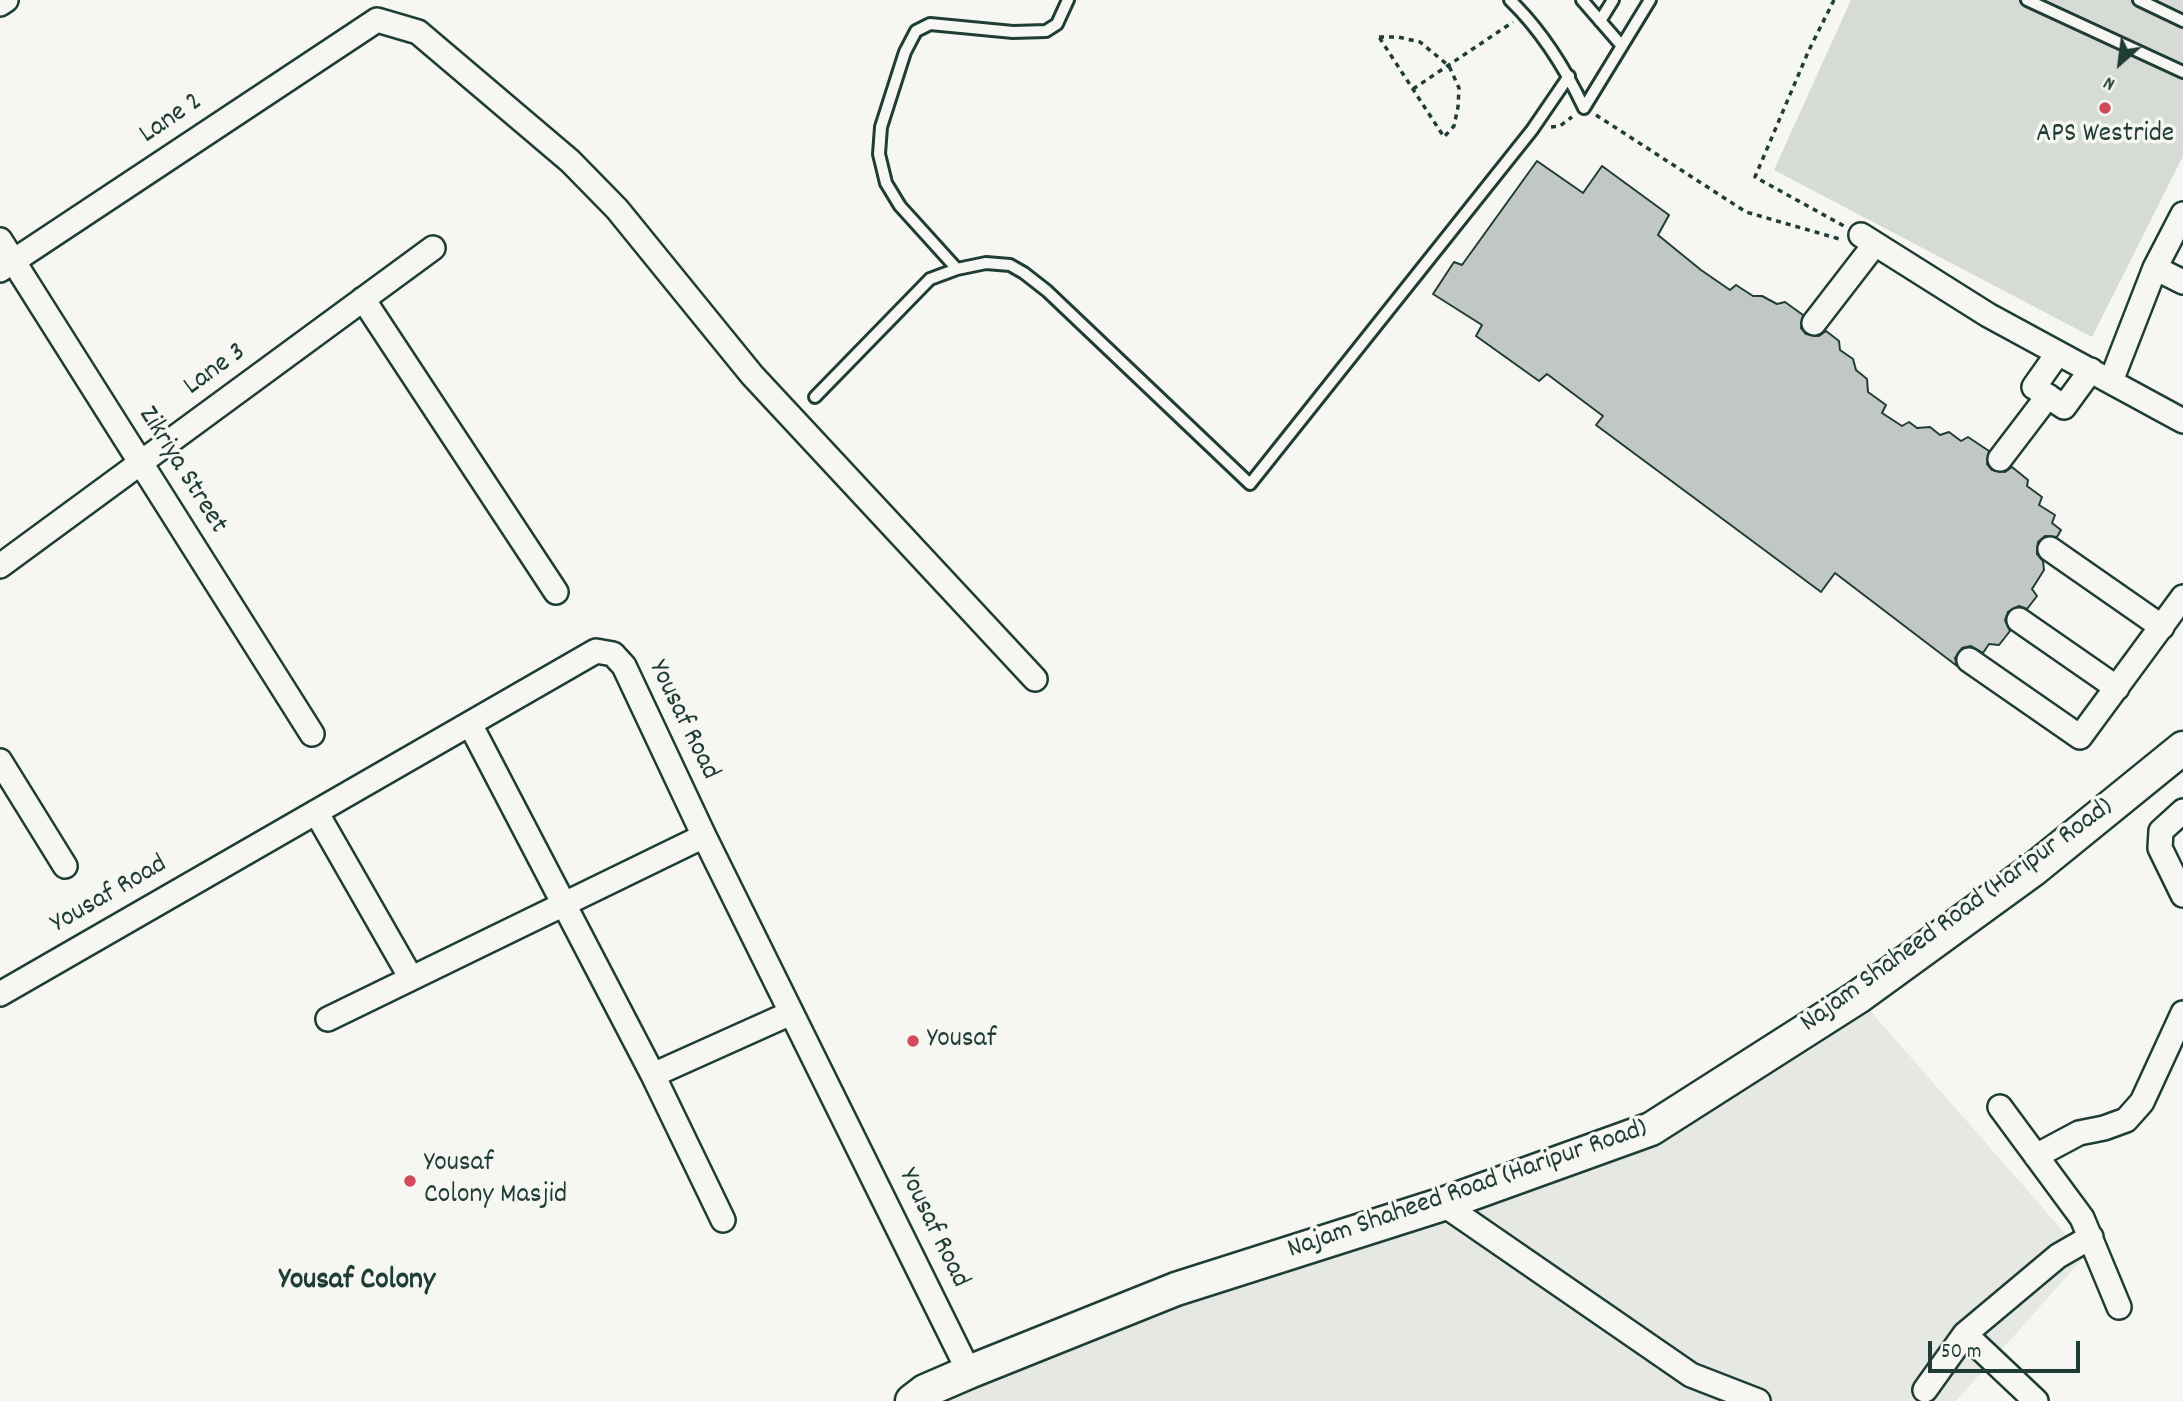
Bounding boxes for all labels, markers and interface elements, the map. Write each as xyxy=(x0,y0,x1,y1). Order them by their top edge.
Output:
north arrow xyxy=(2085,28,2155,98)
text: N xyxy=(2099,68,2120,96)
street label: Lane 2 xyxy=(134,87,210,153)
marker: APS Westride xyxy=(2097,100,2113,116)
place label: APS Westride xyxy=(2036,119,2174,153)
street label: Lane 3 xyxy=(178,337,254,405)
street label: Zikriya Street xyxy=(129,401,233,541)
street label: Yousaf Road xyxy=(639,656,725,786)
street label: Najam Shaheed Road (Haripur Road) xyxy=(1795,792,2121,1042)
street label: Yousaf Road xyxy=(46,849,174,943)
place label: Yousaf xyxy=(927,1024,997,1058)
marker: Yousaf xyxy=(905,1033,921,1049)
street label: Najam Shaheed Road (Haripur Road) xyxy=(1284,1114,1652,1268)
place label: Yousaf Colony Masjid xyxy=(424,1148,567,1214)
street label: Yousaf Road xyxy=(889,1164,975,1294)
marker: Yousaf Colony Masjid xyxy=(402,1173,418,1189)
district label: Yousaf Colony xyxy=(279,1265,435,1301)
scale bar xyxy=(1931,1328,2083,1372)
text: 50 m xyxy=(1941,1338,1981,1368)

